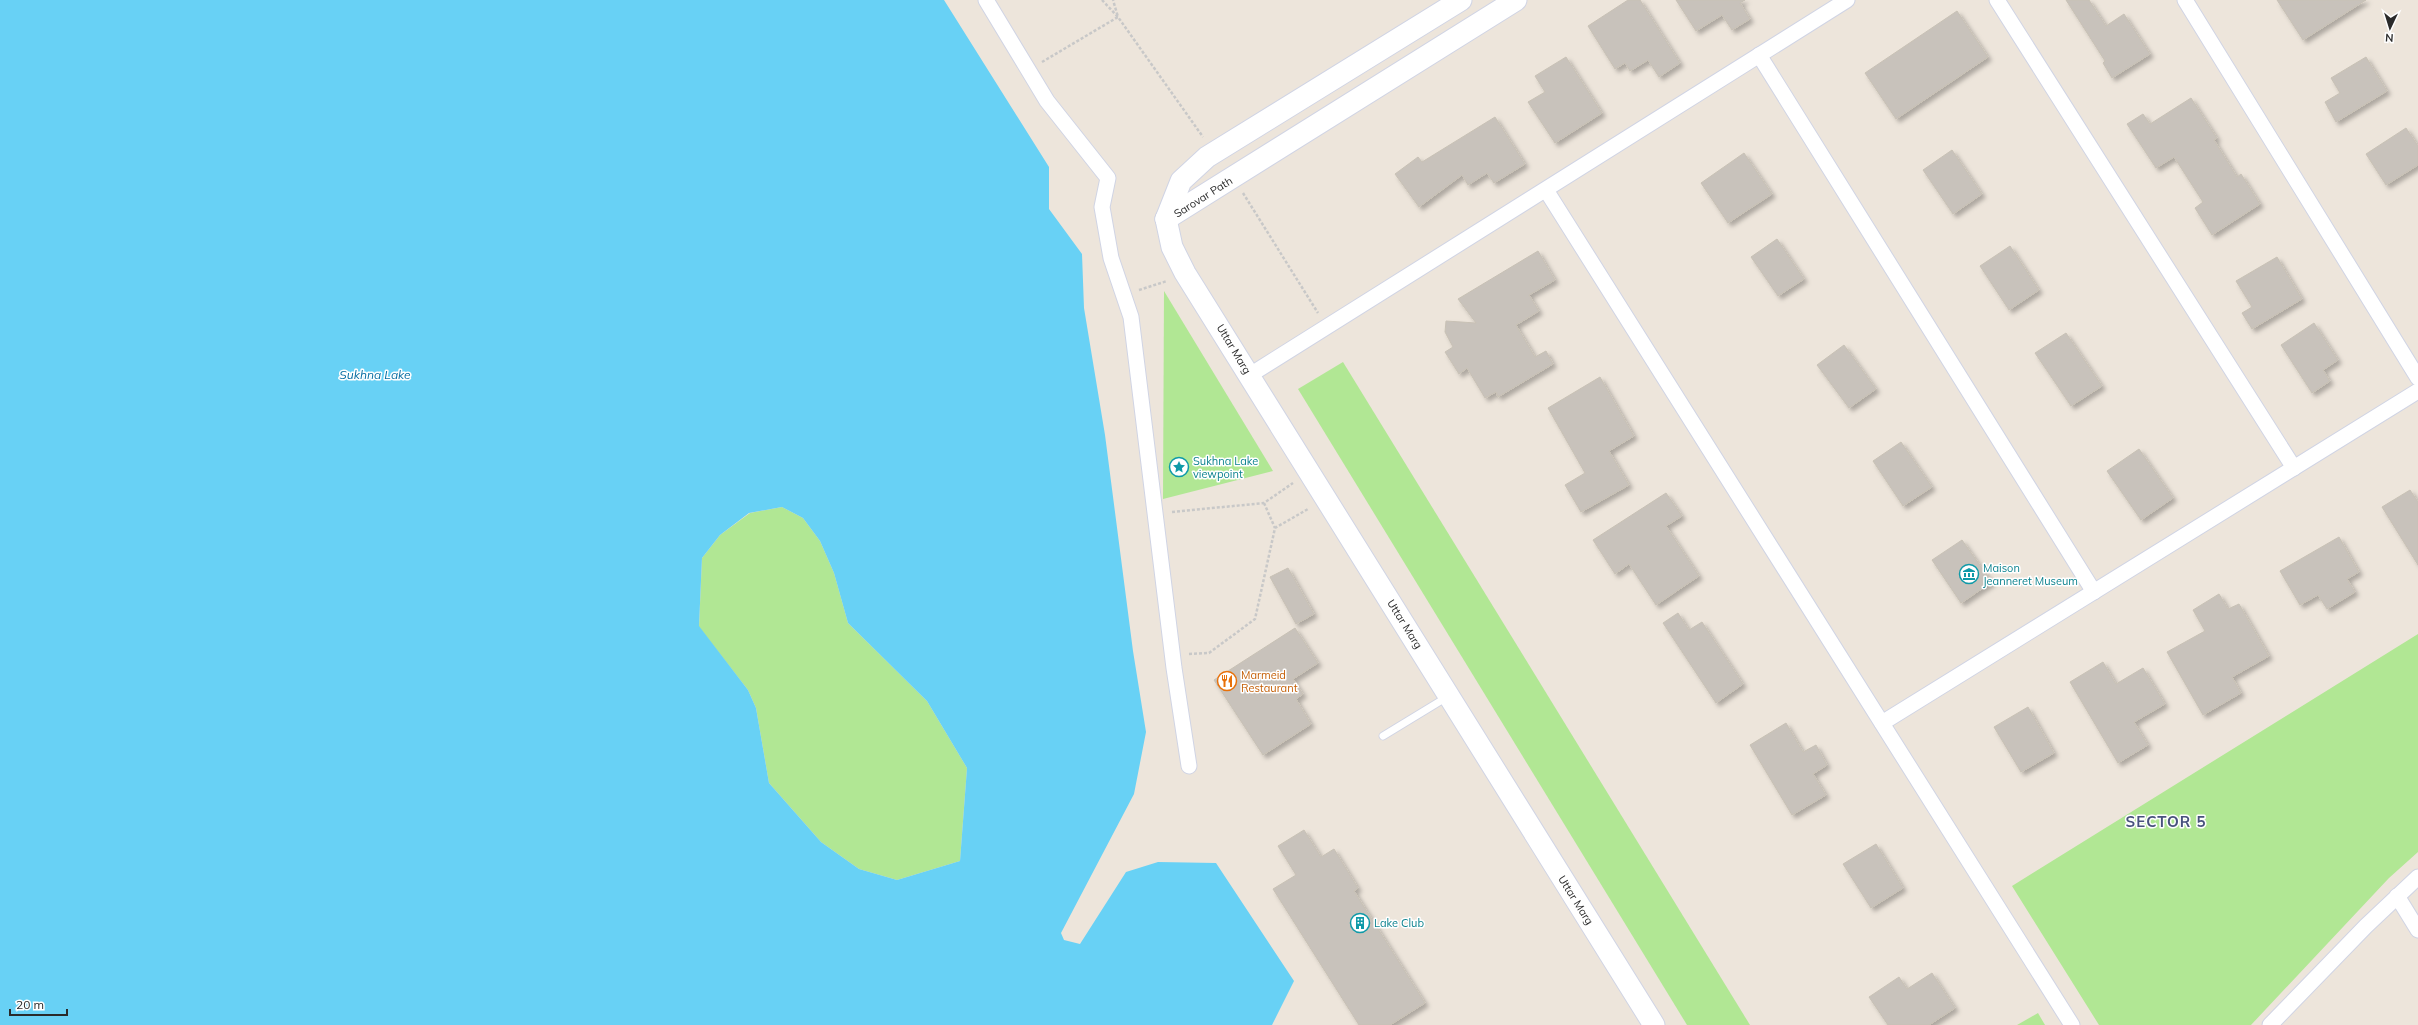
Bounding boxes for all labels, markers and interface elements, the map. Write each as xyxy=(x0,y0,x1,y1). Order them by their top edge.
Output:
north arrow xyxy=(2370,8,2410,48)
text: N xyxy=(2385,31,2394,45)
street label: Sarovar Path xyxy=(1171,173,1235,221)
street label: Uttar Marg xyxy=(1214,322,1254,376)
water label: Sukhna Lake xyxy=(339,367,411,382)
place label: Sukhna Lake viewpoint xyxy=(1193,454,1258,481)
place icon: Sukhna Lake viewpoint xyxy=(1168,456,1190,478)
place label: Maison Jeanneret Museum xyxy=(1983,561,2078,588)
museum icon: Maison Jeanneret Museum xyxy=(1958,563,1980,585)
street label: Uttar Marg xyxy=(1384,597,1426,651)
place label: Marmeid Restaurant xyxy=(1241,668,1298,695)
restaurant icon: Marmeid Restaurant xyxy=(1216,670,1238,692)
district label: SECTOR 5 xyxy=(2126,812,2206,831)
street label: Uttar Marg xyxy=(1555,873,1597,927)
building icon: Lake Club xyxy=(1349,912,1371,934)
place label: Lake Club xyxy=(1374,916,1424,930)
scale bar xyxy=(10,991,67,1017)
text: 20 m xyxy=(16,997,44,1012)

